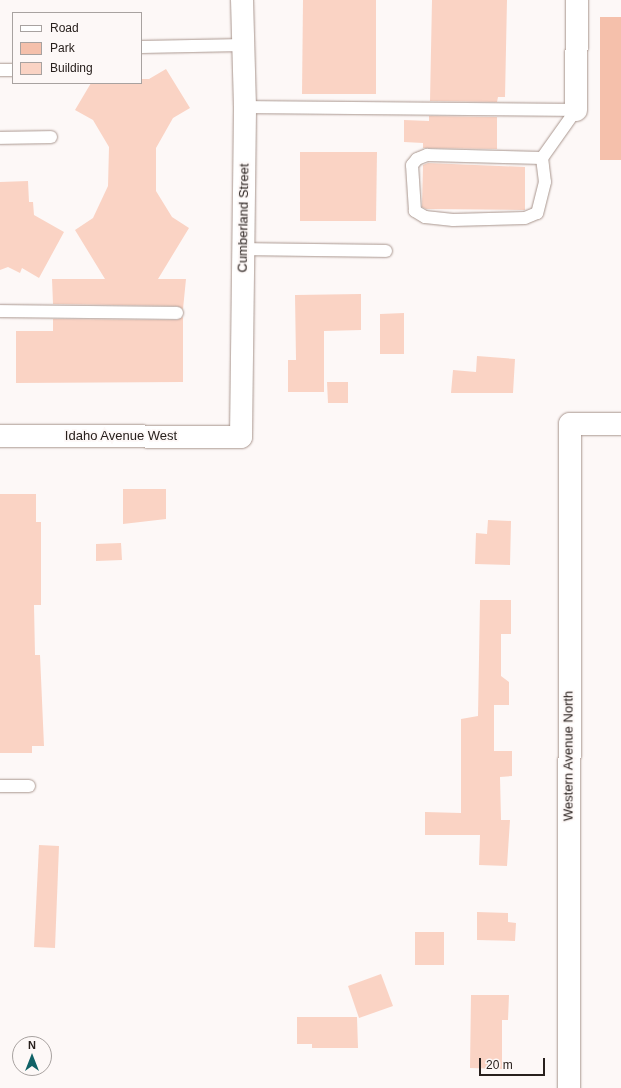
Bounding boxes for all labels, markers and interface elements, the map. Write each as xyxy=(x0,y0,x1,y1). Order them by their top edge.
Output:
legend xyxy=(12,12,142,84)
text: Road xyxy=(50,21,79,35)
text: Park xyxy=(50,41,75,55)
text: Building xyxy=(50,61,93,75)
street label: Cumberland Street xyxy=(235,163,253,273)
street label: Idaho Avenue West xyxy=(65,428,177,444)
street label: Western Avenue North xyxy=(561,690,577,822)
north arrow xyxy=(12,1036,52,1076)
text: N xyxy=(28,1039,36,1051)
scale bar xyxy=(481,1050,547,1076)
text: 20 m xyxy=(486,1058,513,1072)

